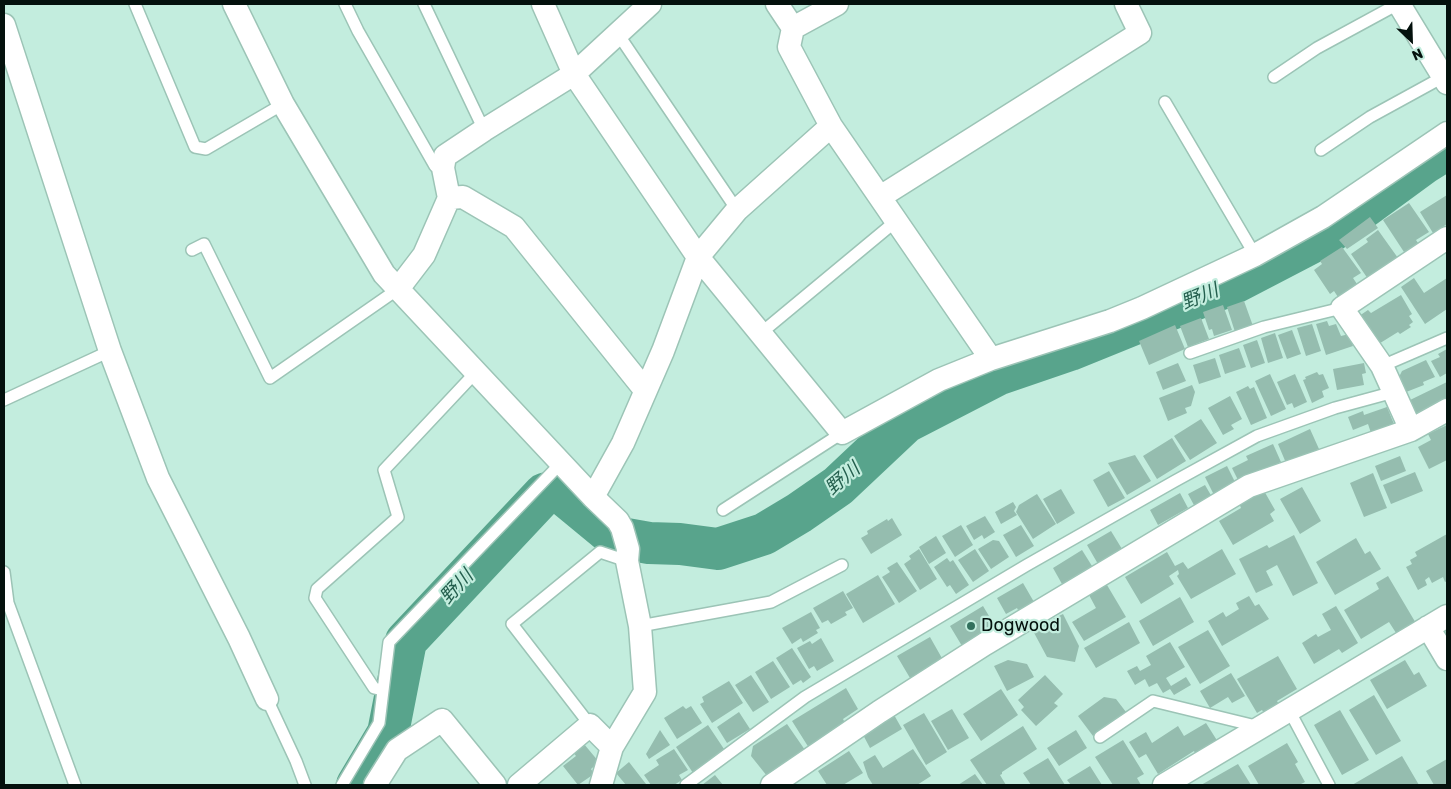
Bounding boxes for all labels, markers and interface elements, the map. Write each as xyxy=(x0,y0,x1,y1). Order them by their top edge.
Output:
north arrow xyxy=(1386,15,1436,65)
text: N xyxy=(1409,44,1425,64)
water label: 野川 xyxy=(1178,279,1222,315)
water label: 野川 xyxy=(821,458,865,500)
water label: 野川 xyxy=(436,565,478,609)
place label: Dogwood xyxy=(981,615,1060,637)
marker: Dogwood xyxy=(965,620,977,632)

